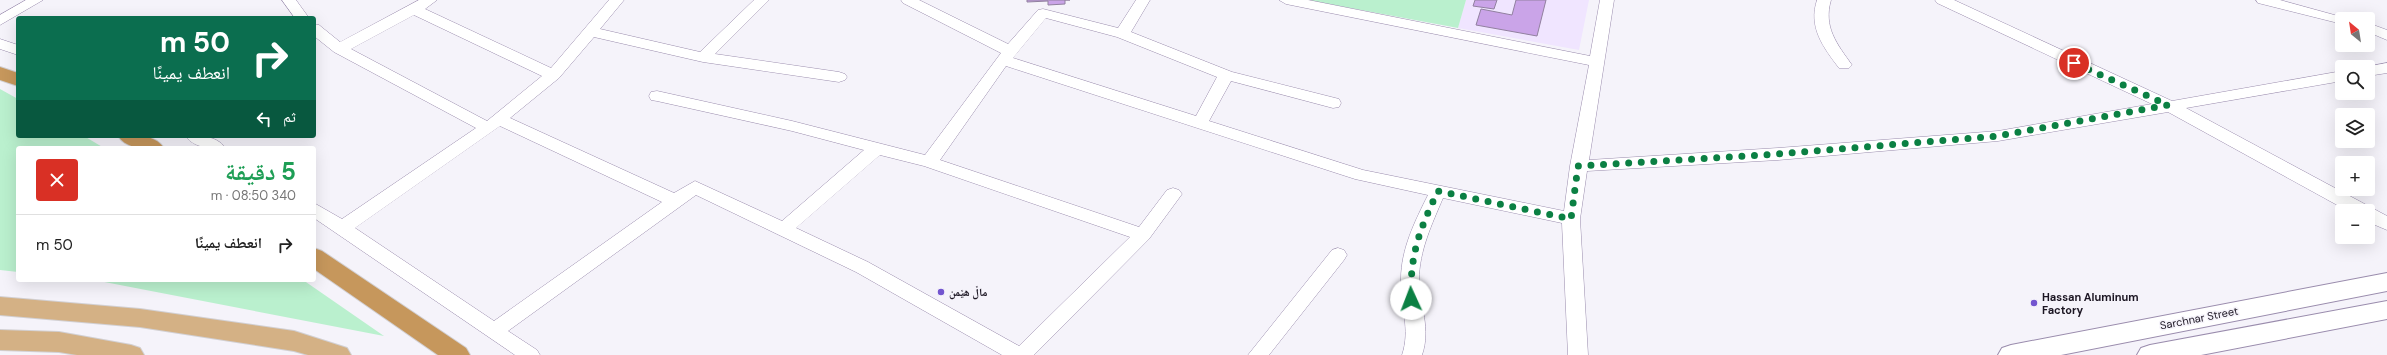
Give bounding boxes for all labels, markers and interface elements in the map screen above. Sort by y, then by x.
north arrow [2335,12,2375,52]
map controls [2335,12,2375,244]
text: 50 m [160,24,230,61]
icon: right [244,32,296,84]
pin [2057,46,2091,80]
icon: arrive [2063,52,2085,74]
button: search [2335,60,2375,100]
text: انعطف يمينًا [153,61,230,85]
text: ثم [283,107,296,127]
icon: left [253,108,275,130]
button: layers [2335,108,2375,148]
text: 5 دقيقة [225,156,296,187]
button: + [2335,156,2375,196]
button: close [36,159,78,201]
text: 340 m · 08:50 [211,187,296,204]
button: − [2335,204,2375,244]
text: انعطف يمينًا [195,233,262,253]
icon: right [274,234,296,256]
text: 50 m [36,235,73,255]
position arrow [1390,278,1432,320]
place label: ماڵ هێمن [949,285,987,300]
marker: ماڵ هێمن [936,287,946,297]
place label: Hassan Aluminum Factory [2042,290,2139,317]
marker: Hassan Aluminum Factory [2029,298,2039,308]
street label: Sarchnar Street [2159,304,2239,332]

